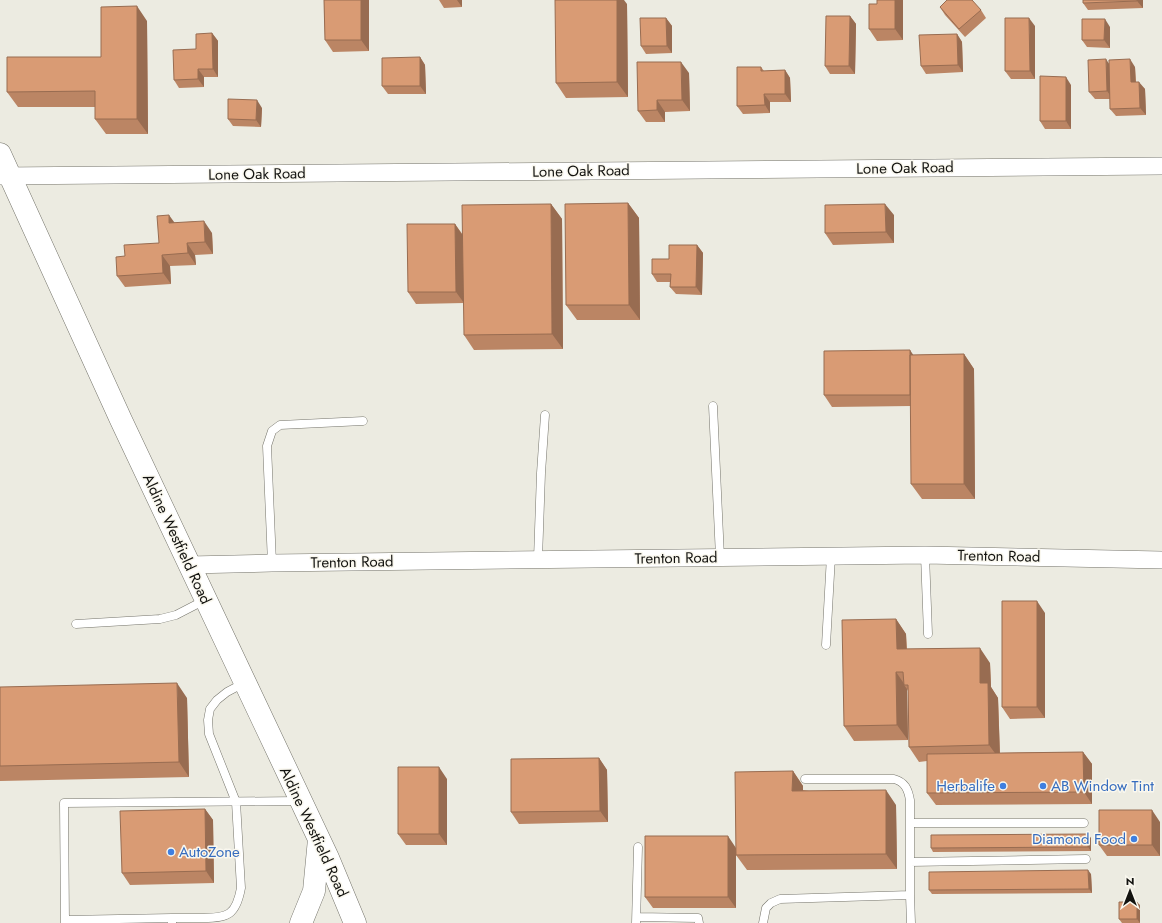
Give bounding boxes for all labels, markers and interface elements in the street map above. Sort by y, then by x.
street label: Lone Oak Road [856,156,954,180]
street label: Lone Oak Road [532,159,630,183]
street label: Lone Oak Road [208,162,306,186]
street label: Aldine Westfield Road [137,470,217,608]
street label: Trenton Road [957,544,1041,568]
street label: Trenton Road [634,546,718,570]
street label: Trenton Road [310,550,394,574]
street label: Aldine Westfield Road [274,763,354,901]
place label: Herbalife [936,775,995,797]
place label: AB Window Tint [1051,775,1154,797]
marker: Herbalife [998,781,1008,791]
marker: AB Window Tint [1038,781,1048,791]
place label: Diamond Food [1032,828,1126,850]
marker: Diamond Food [1129,834,1139,844]
place label: AutoZone [179,841,240,863]
marker: AutoZone [166,847,176,857]
north arrow [1110,871,1150,911]
text: N [1126,873,1134,889]

